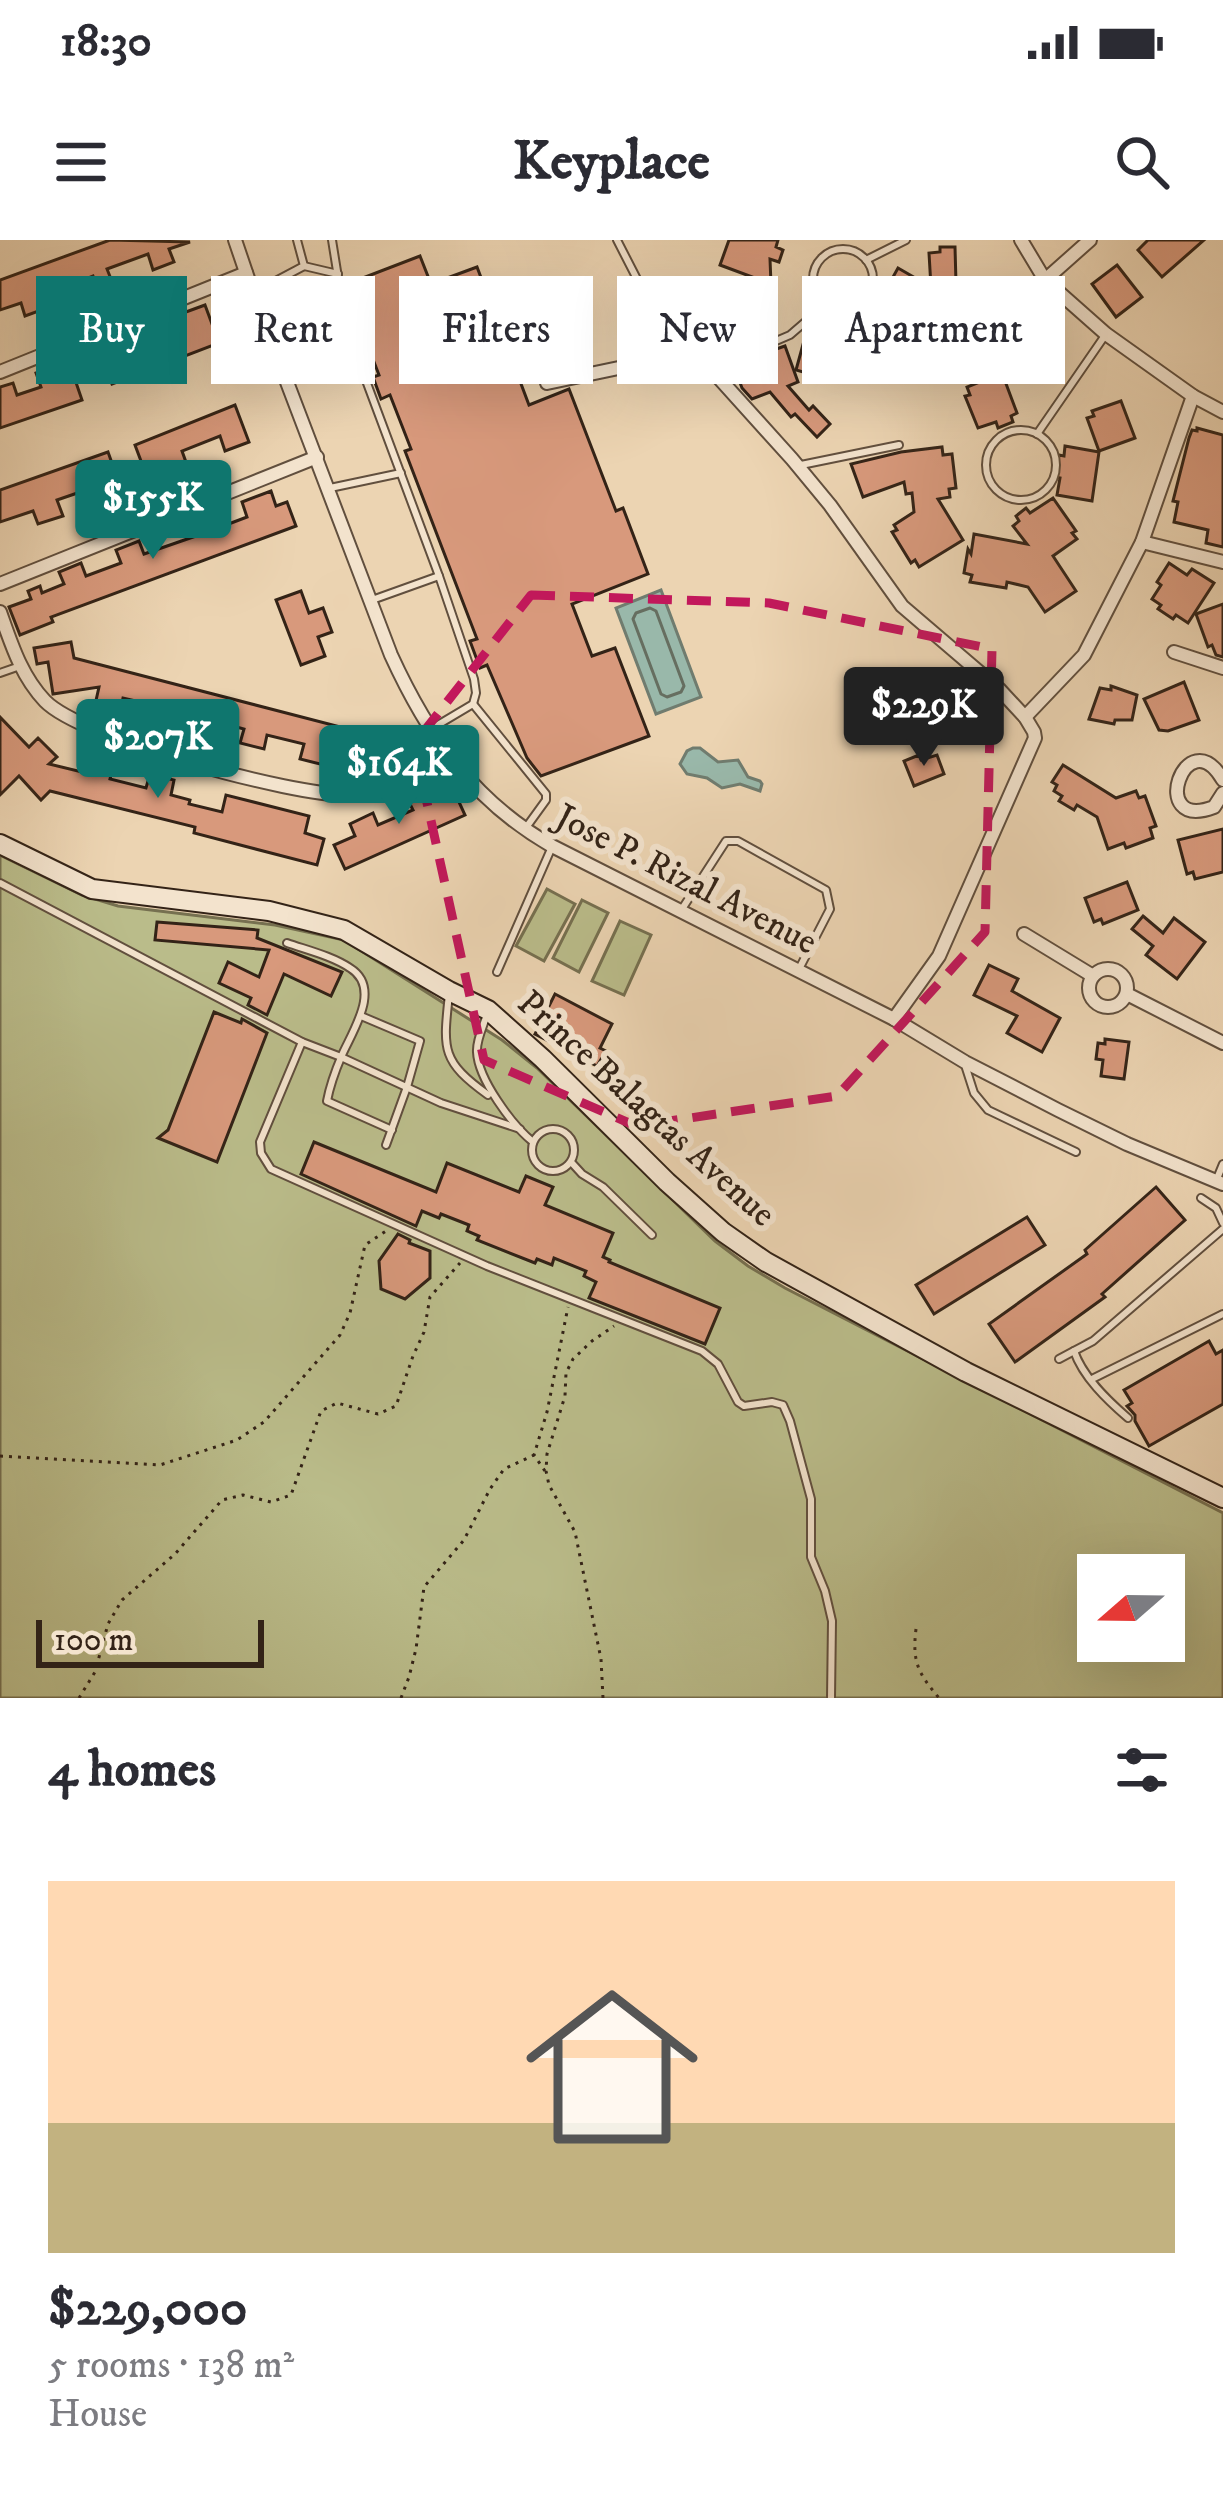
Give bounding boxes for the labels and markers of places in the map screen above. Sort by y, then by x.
pin: $155K [69,460,237,562]
pin: $229K [840,667,1008,769]
pin: $207K [74,699,242,801]
pin: $164K [315,725,483,827]

